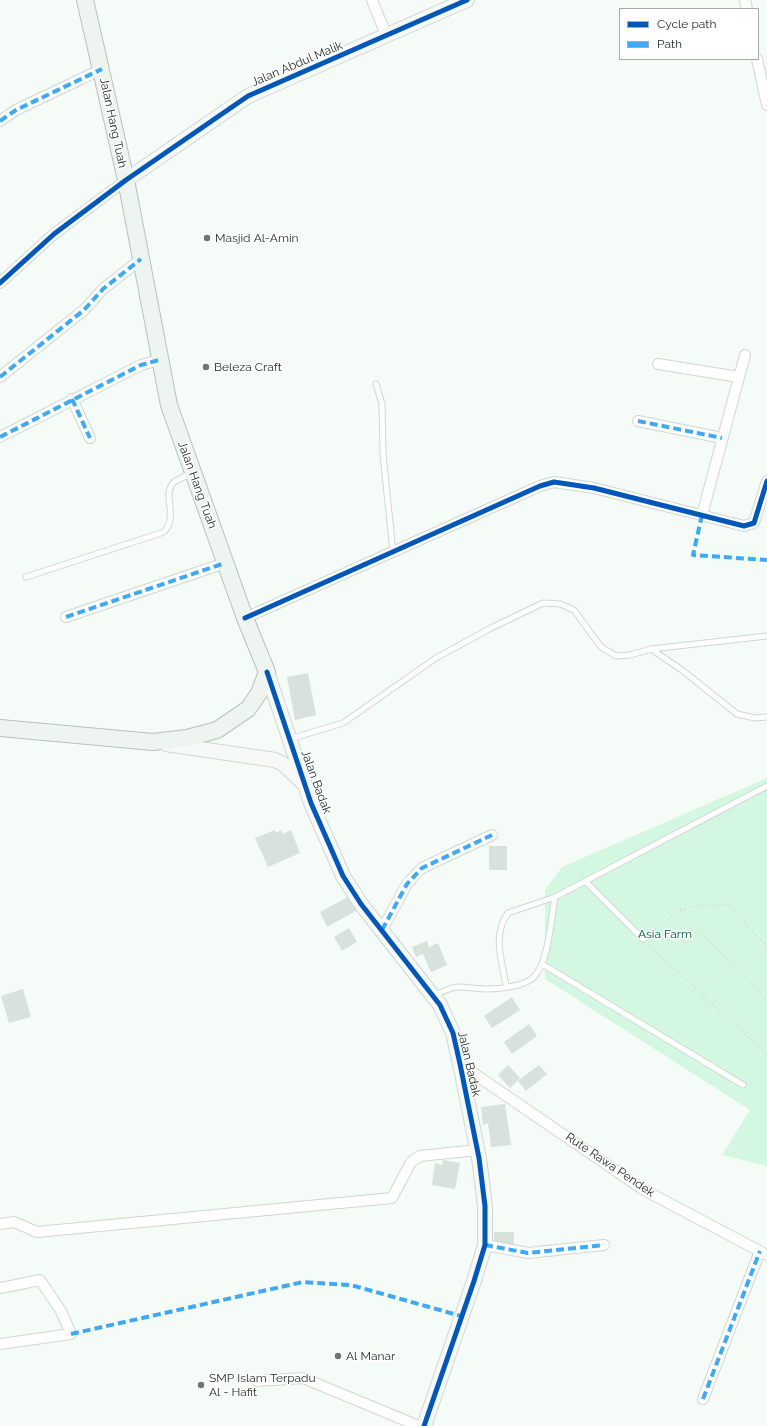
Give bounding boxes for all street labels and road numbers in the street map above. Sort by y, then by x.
street label: Jalan Abdul Malik [249,38,345,90]
street label: Jalan Hang Tuah [96,77,130,169]
street label: Jalan Hang Tuah [175,439,219,531]
street label: Jalan Badak [298,748,334,816]
street label: Jalan Badak [454,1030,484,1098]
street label: Rute Rawa Pendek [563,1130,657,1200]

